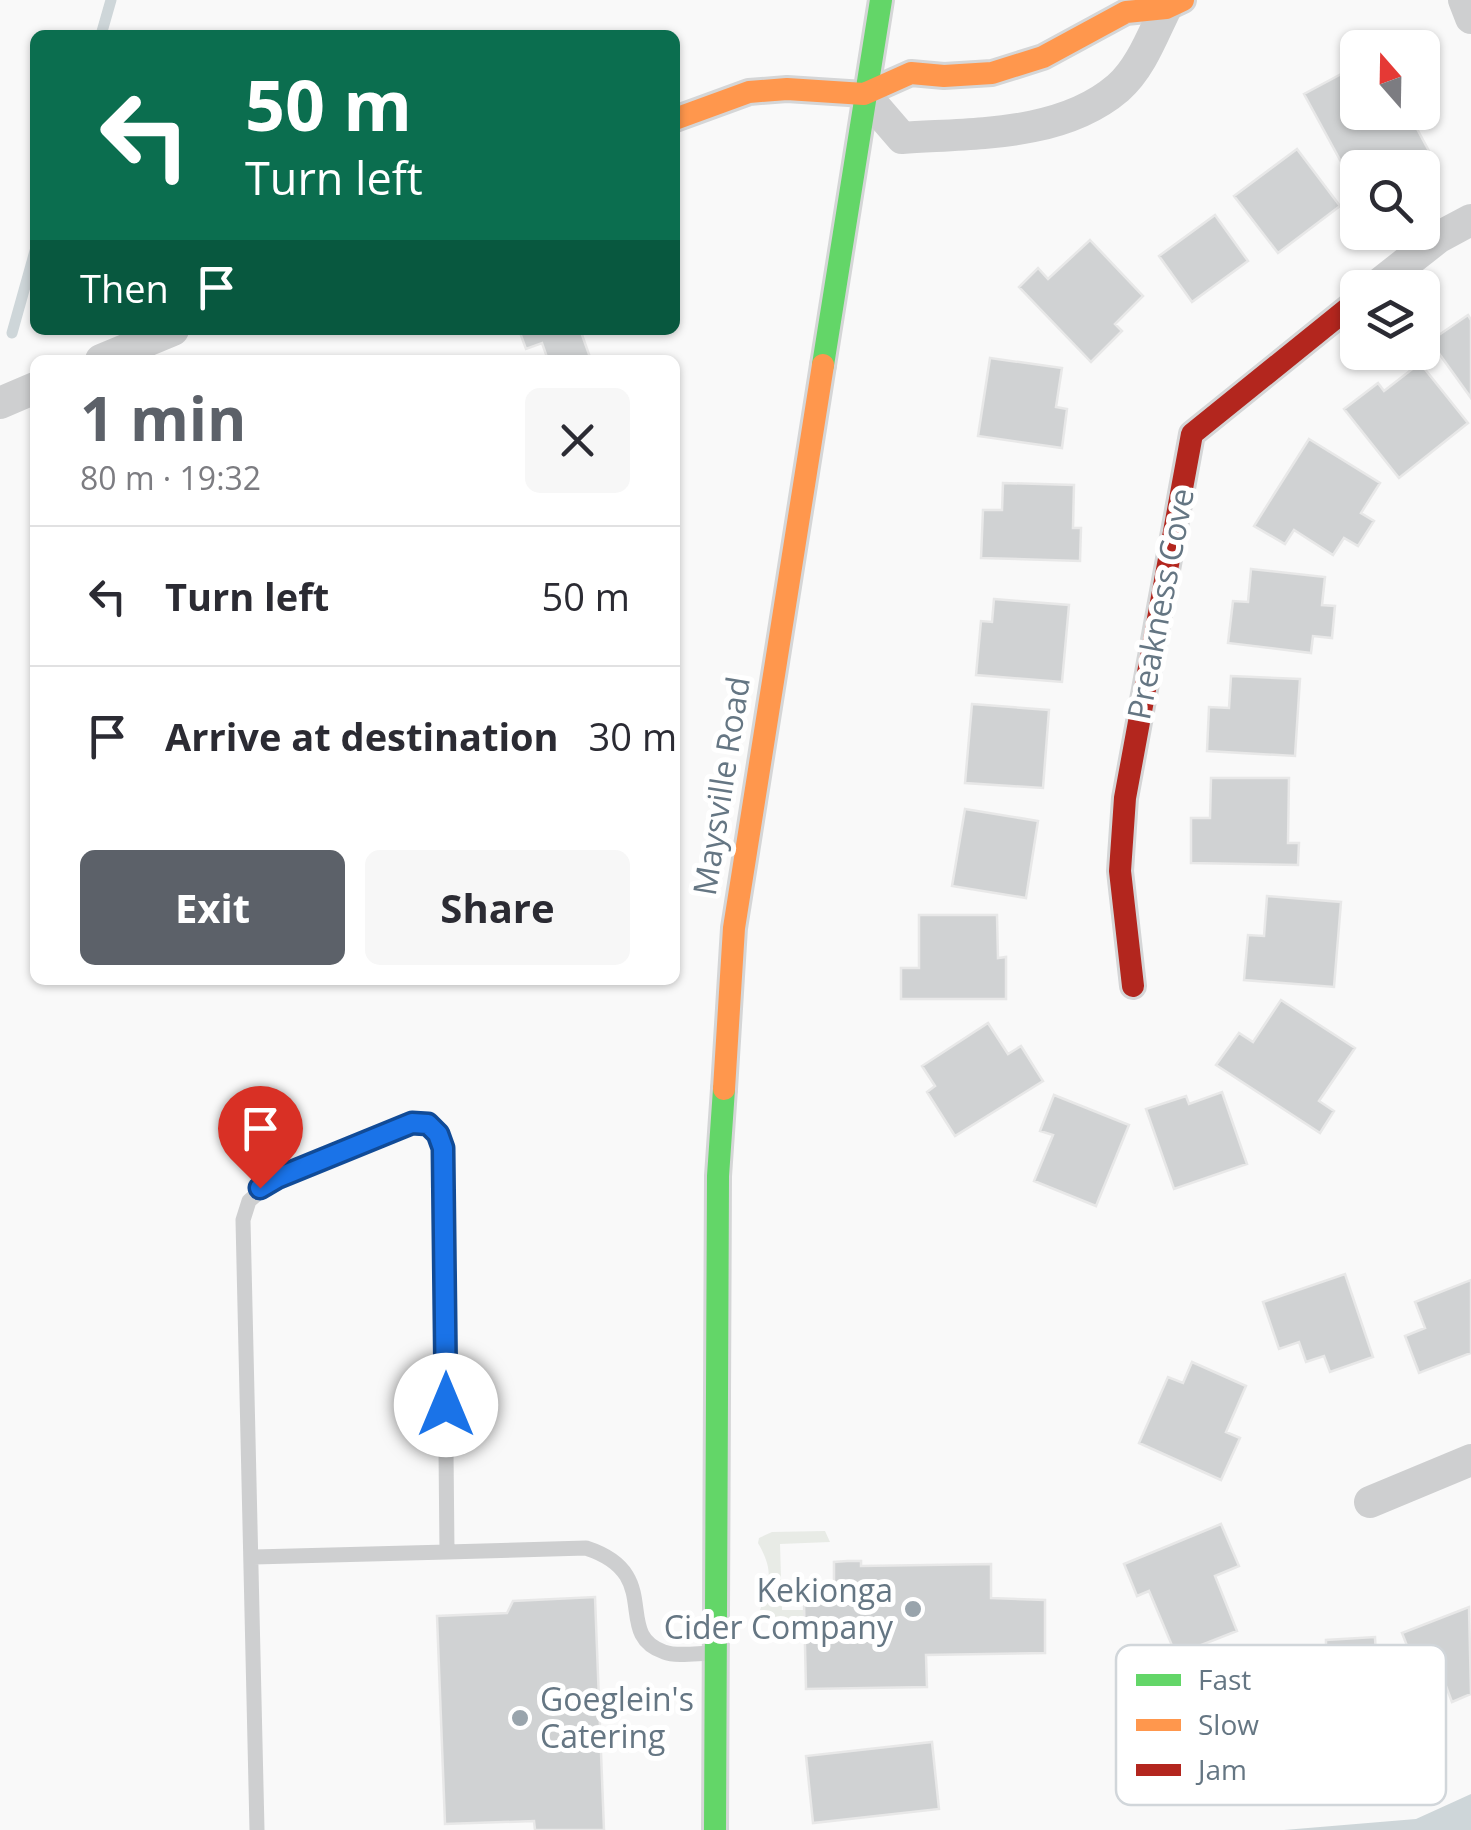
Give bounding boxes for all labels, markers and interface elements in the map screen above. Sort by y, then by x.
north arrow [1340,30,1440,130]
map controls [1340,30,1440,370]
text: 50 m [245,56,412,152]
icon: left [80,70,210,200]
text: Turn left [245,147,423,208]
button: search [1340,150,1440,250]
icon: arrive [189,260,244,315]
text: Then [80,262,169,314]
button: layers [1340,270,1440,370]
text: 1 min [80,377,247,459]
button: close [525,388,630,493]
text: 80 m · 19:32 [80,456,261,499]
street label: Preakness Cove [1116,484,1203,723]
icon: left [80,569,135,624]
text: Turn left [165,570,329,622]
text: 50 m [541,570,630,622]
street label: Maysville Road [682,673,759,898]
icon: arrive [80,709,135,764]
text: Arrive at destination [165,710,559,762]
text: 30 m [589,710,677,762]
button: Exit [80,850,345,965]
button: Share [365,850,630,965]
pin [218,1086,303,1189]
icon: arrive [233,1101,288,1156]
position arrow [394,1353,498,1457]
place label: Kekionga Cider Company [664,1568,894,1648]
marker: Kekionga Cider Company [902,1598,924,1620]
legend [1116,1645,1446,1805]
text: Fast [1198,1660,1251,1698]
place label: Goeglein's Catering [540,1677,694,1757]
text: Slow [1198,1705,1259,1743]
marker: Goeglein's Catering [509,1707,531,1729]
text: Jam [1195,1750,1247,1788]

